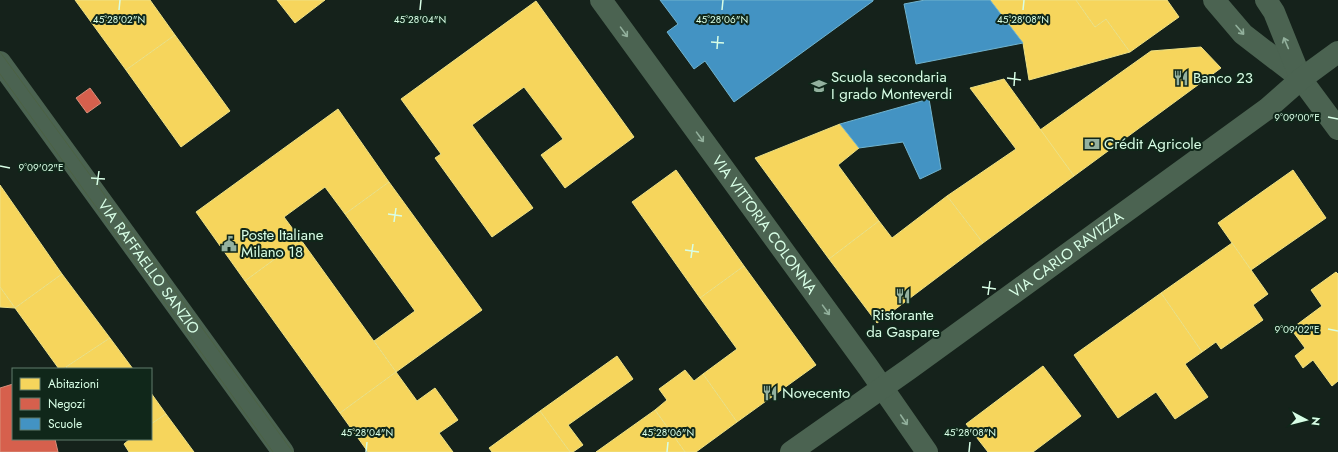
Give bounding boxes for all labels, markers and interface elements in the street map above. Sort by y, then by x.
text: 45°28'02"N [93,12,145,27]
text: 45°28'04"N [394,12,446,27]
text: 45°28'06"N [696,12,748,27]
text: 45°28'08"N [997,12,1049,27]
one-way arrow [1235,24,1244,35]
one-way arrow [619,26,628,37]
one-way arrow [1282,37,1289,49]
place label: Scuola secondaria I grado Monteverdi [831,66,952,105]
place label: Banco 23 [1193,67,1253,89]
restaurant icon: Banco 23 [1172,69,1190,87]
school or university icon: Scuola secondaria I grado Monteverdi [810,77,828,95]
text: 9°09'00"E [1274,110,1320,125]
one-way arrow [696,131,704,142]
place label: Crédit Agricole [1104,133,1202,155]
bank icon: Crédit Agricole [1083,135,1101,153]
street label: VIA VITTORIA COLONNA [706,151,823,299]
text: 9°09'02"E [19,160,64,175]
street label: VIA RAFFAELLO SANZIO [92,195,205,339]
street label: VIA CARLO RAVIZZA [1005,206,1128,303]
place label: Poste Italiane Milano 18 [241,224,324,263]
public building icon: Poste Italiane Milano 18 [220,235,238,253]
restaurant icon: Ristorante da Gaspare [894,287,912,305]
one-way arrow [822,304,830,315]
place label: Ristorante da Gaspare [866,304,940,343]
text: 9°09'02"E [1275,322,1320,337]
legend [12,368,152,440]
text: Abitazioni [48,375,99,393]
place label: Novecento [782,382,850,404]
restaurant icon: Novecento [761,384,779,402]
text: Negozi [48,395,85,413]
north arrow [1286,400,1326,440]
one-way arrow [900,414,908,425]
text: Scuole [48,415,82,433]
text: N [1307,416,1324,427]
text: 45°28'04"N [341,425,393,440]
text: 45°28'06"N [642,425,694,440]
text: 45°28'08"N [944,425,996,440]

